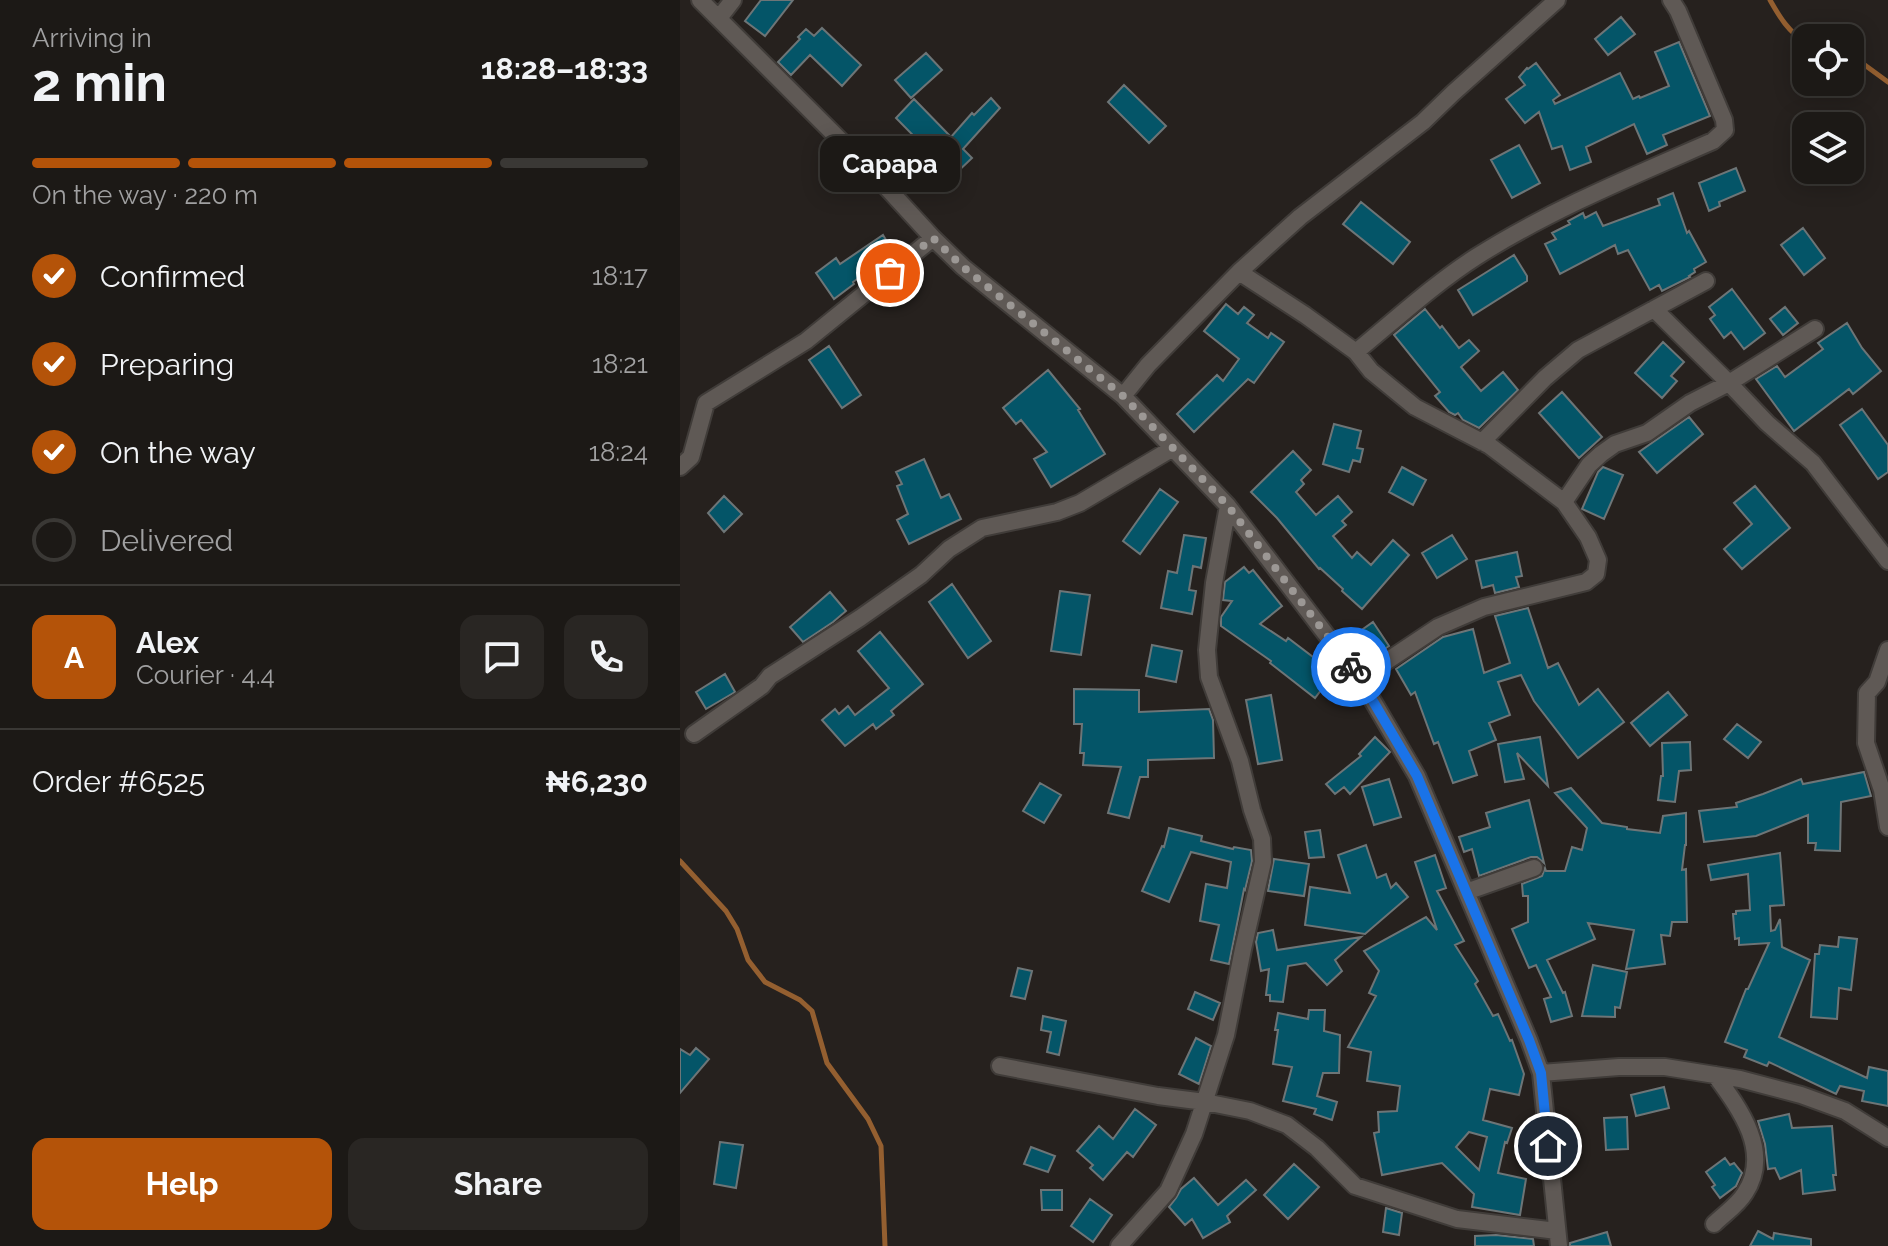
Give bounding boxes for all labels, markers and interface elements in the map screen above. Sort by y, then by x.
text: Arriving in [32,23,152,53]
map controls [1792,24,1864,184]
button: locate [1792,24,1864,96]
text: 18:28–18:33 [481,51,648,86]
text: 2 min [32,52,167,113]
button: layers [1792,112,1864,184]
callout: Capapa [820,137,960,193]
text: Capapa [842,149,938,179]
text: On the way · 220 m [32,180,258,210]
pin [856,239,924,307]
icon: bag [868,251,912,295]
icon: check [32,254,76,298]
text: Confirmed [100,259,245,294]
text: 18:17 [592,261,648,291]
icon: check [32,342,76,386]
text: Preparing [100,347,234,382]
text: 18:21 [592,349,648,379]
icon: check [32,430,76,474]
text: On the way [100,435,256,470]
text: 18:24 [589,437,648,467]
text: Delivered [100,523,233,558]
button: chat [460,615,544,699]
button: phone [564,615,648,699]
text: Alex [136,625,199,660]
courier [1311,627,1391,707]
text: A [64,640,84,675]
icon: bike [1329,645,1373,689]
text: Courier · 4.4 [136,660,275,690]
text: Order #6525 [32,764,205,799]
text: ₦6,230 [545,764,648,799]
pin [1514,1112,1582,1180]
icon: home [1526,1124,1570,1168]
button: Help [32,1138,332,1230]
button: Share [348,1138,648,1230]

